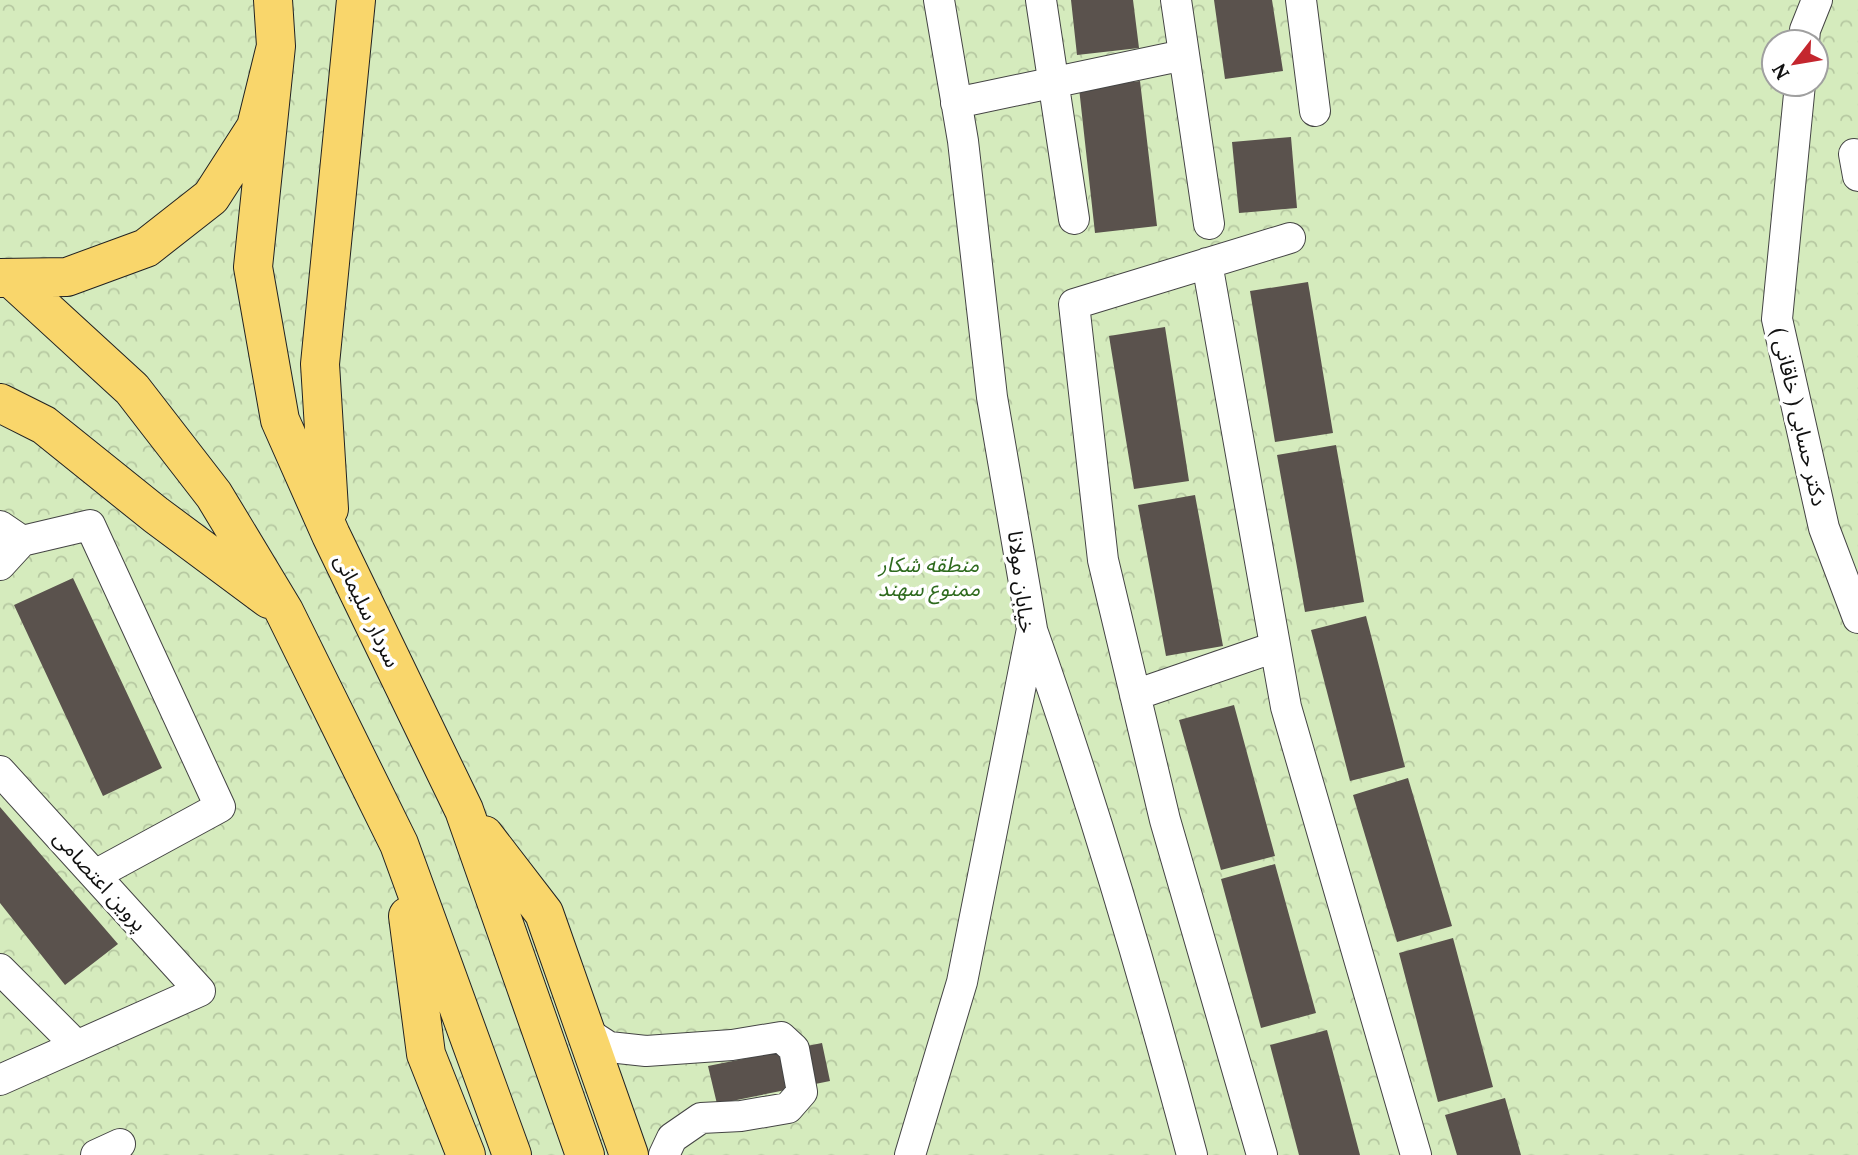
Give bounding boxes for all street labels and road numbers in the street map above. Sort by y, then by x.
street label: دکتر حسابی ( خاقانی ) [1766,325,1833,509]
street label: خیابان مولانا [1002,529,1041,635]
street label: سردار سلیمانی [328,550,406,672]
street label: پروین اعتصامی [48,824,153,937]

